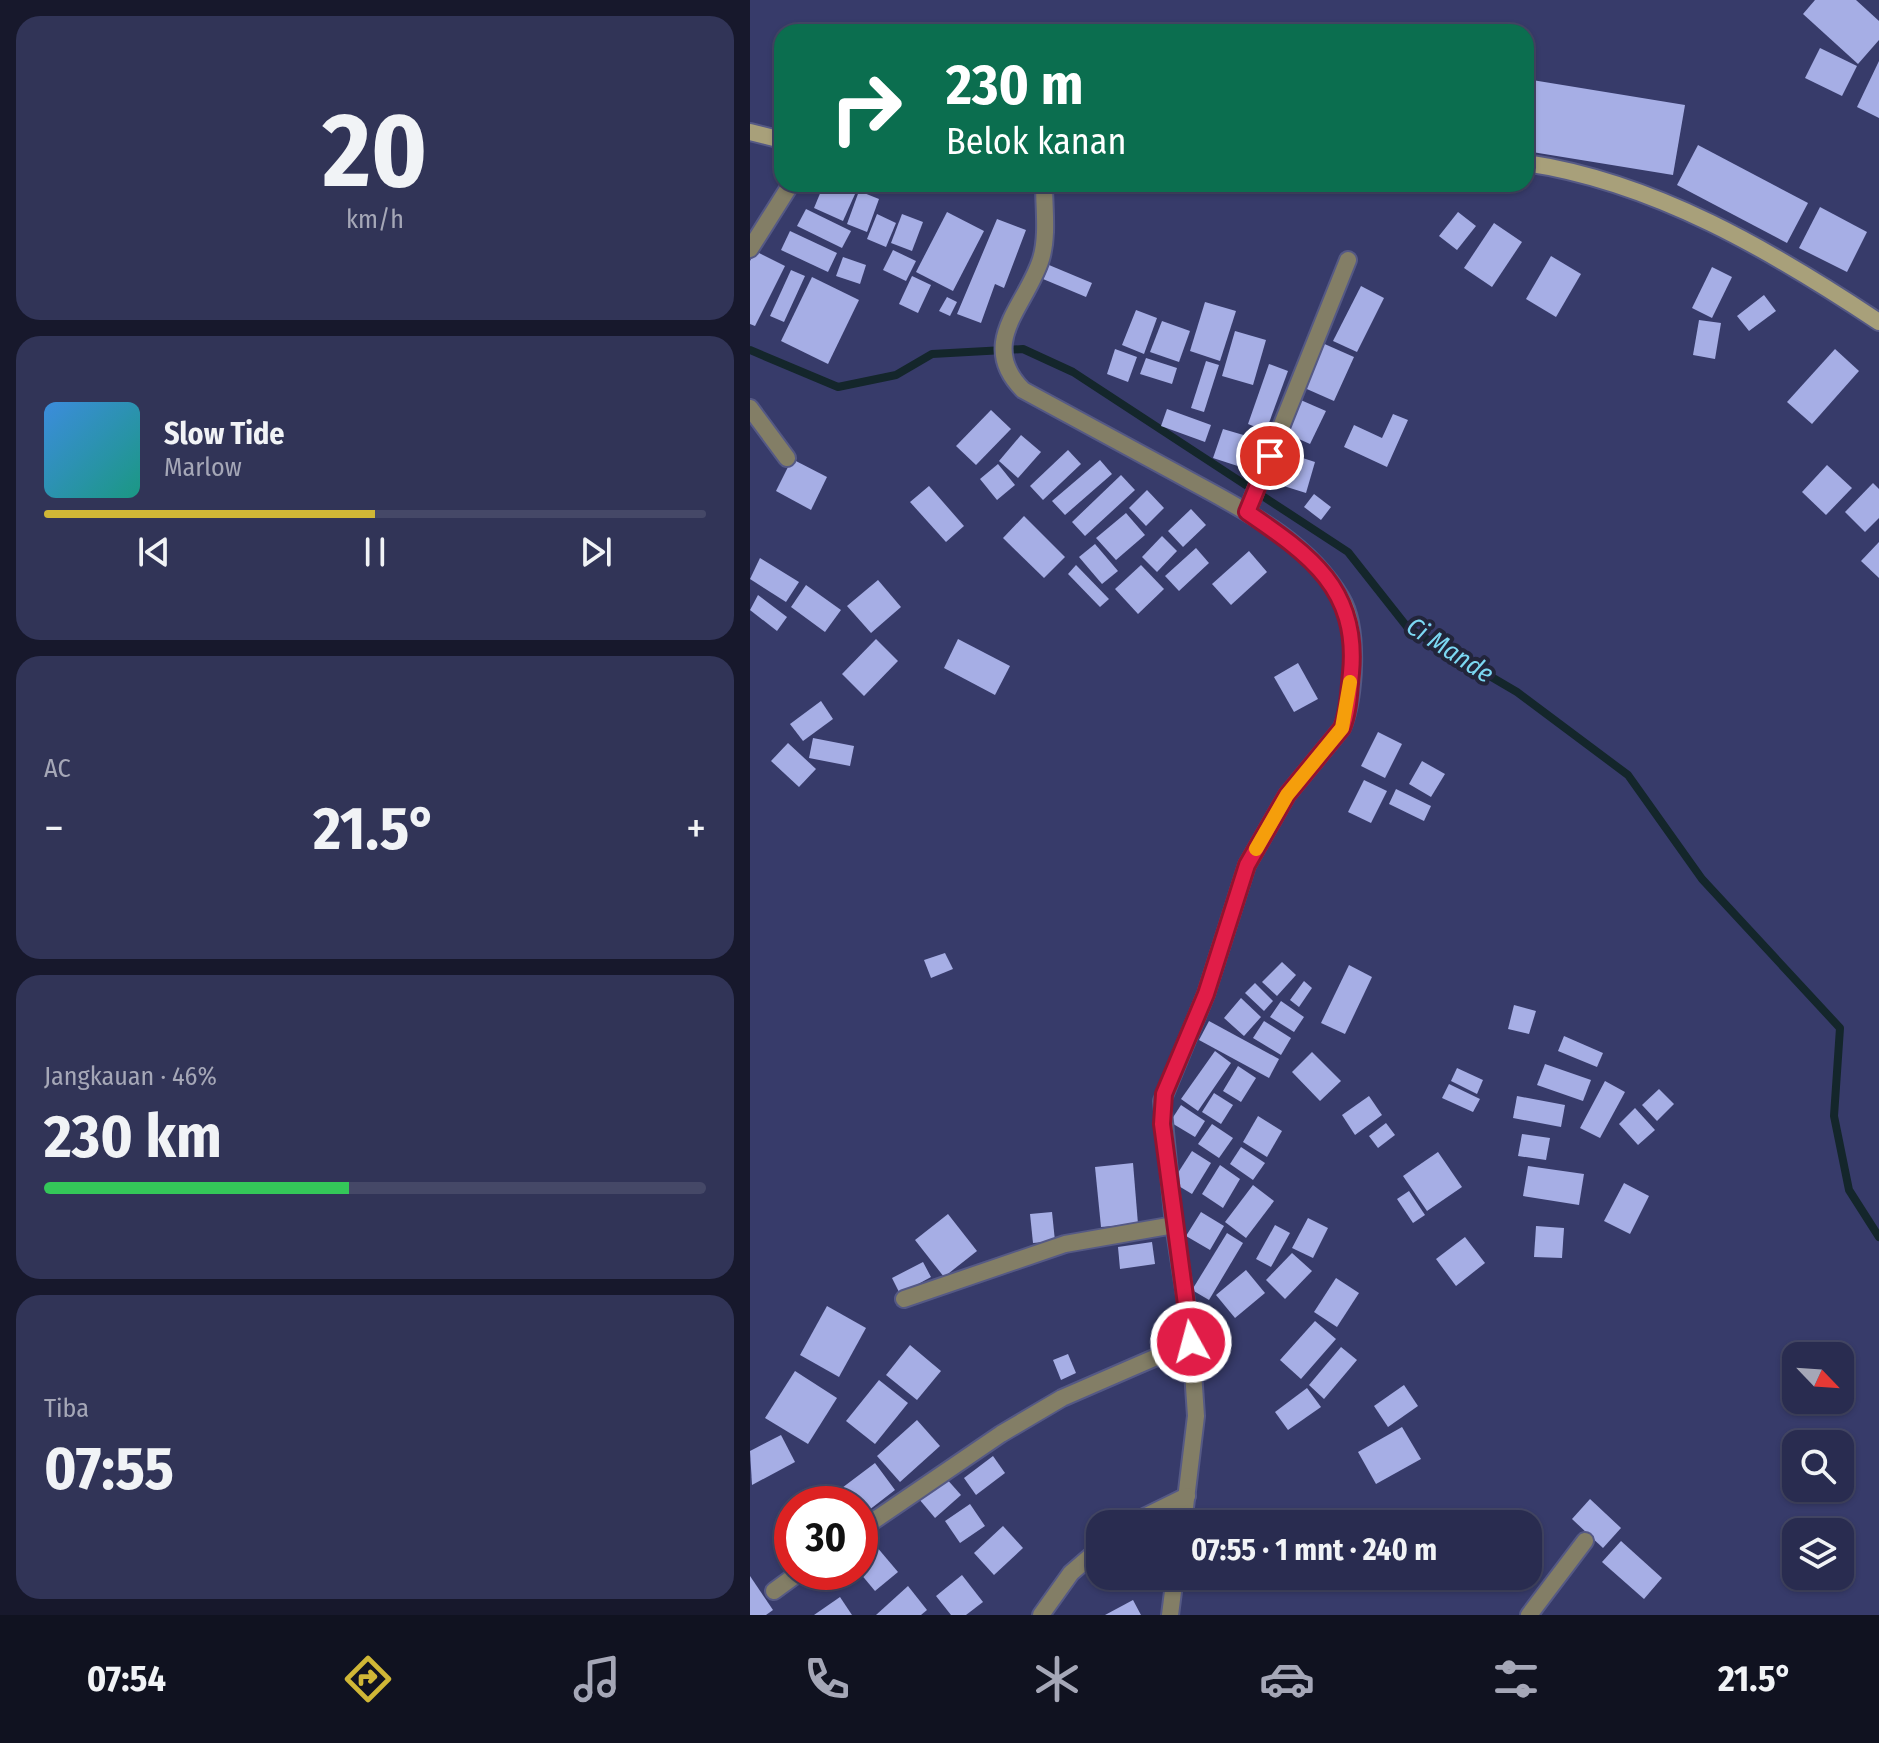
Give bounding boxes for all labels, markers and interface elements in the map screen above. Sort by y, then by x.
text: 230 m [946,52,1083,119]
icon: right [814,56,918,160]
text: 20 [323,89,427,214]
text: Belok kanan [946,120,1126,164]
text: km/h [346,204,404,235]
text: Slow Tide [164,416,285,452]
pin [1236,422,1304,490]
icon: arrive [1248,434,1292,478]
text: Marlow [164,452,242,483]
icon: previous [132,530,176,574]
icon: pause [353,530,397,574]
icon: next [574,530,618,574]
water label: Ci Mande [1401,611,1499,689]
text: AC [44,753,71,784]
text: 21.5° [313,793,437,865]
text: − [44,802,64,855]
text: + [686,802,706,855]
text: Jangkauan · 46% [44,1061,217,1092]
text: 230 km [44,1101,222,1173]
position arrow [1149,1300,1233,1384]
north arrow [1782,1342,1854,1414]
map controls [1782,1342,1854,1590]
text: Tiba [44,1393,89,1424]
button: search [1782,1430,1854,1502]
text: 07:55 [44,1433,174,1505]
speed limit sign: 30 [774,1486,878,1590]
button: layers [1782,1518,1854,1590]
text: 07:55 · 1 mnt · 240 m [1191,1532,1437,1568]
icon: directions [340,1651,396,1707]
icon: music [569,1651,625,1707]
icon: phone [799,1651,855,1707]
icon: climate [1029,1651,1085,1707]
icon: car [1259,1651,1315,1707]
icon: filters [1488,1651,1544,1707]
text: 07:54 [87,1657,166,1701]
text: 21.5° [1718,1657,1792,1701]

